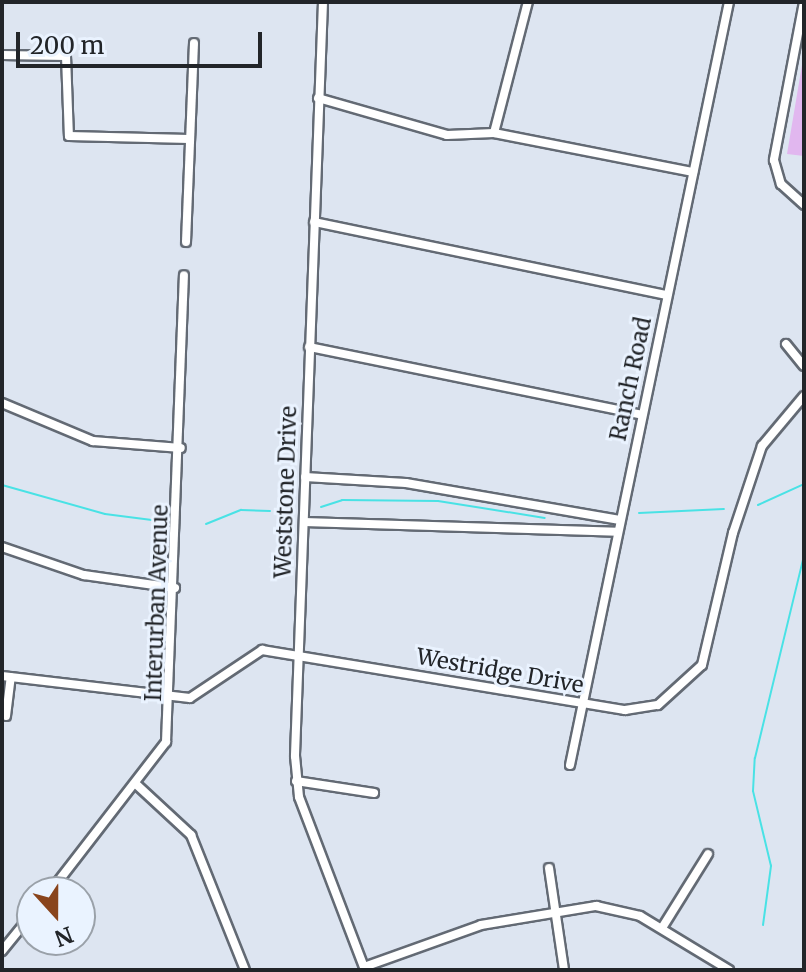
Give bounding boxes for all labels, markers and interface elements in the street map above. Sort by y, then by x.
scale bar [20,16,266,66]
text: 200 m [30,30,104,61]
street label: Ranch Road [605,315,657,443]
street label: Weststone Drive [270,405,302,579]
street label: Interurban Avenue [140,504,174,702]
street label: Westridge Drive [414,643,586,699]
north arrow [16,876,96,956]
text: N [51,920,77,953]

